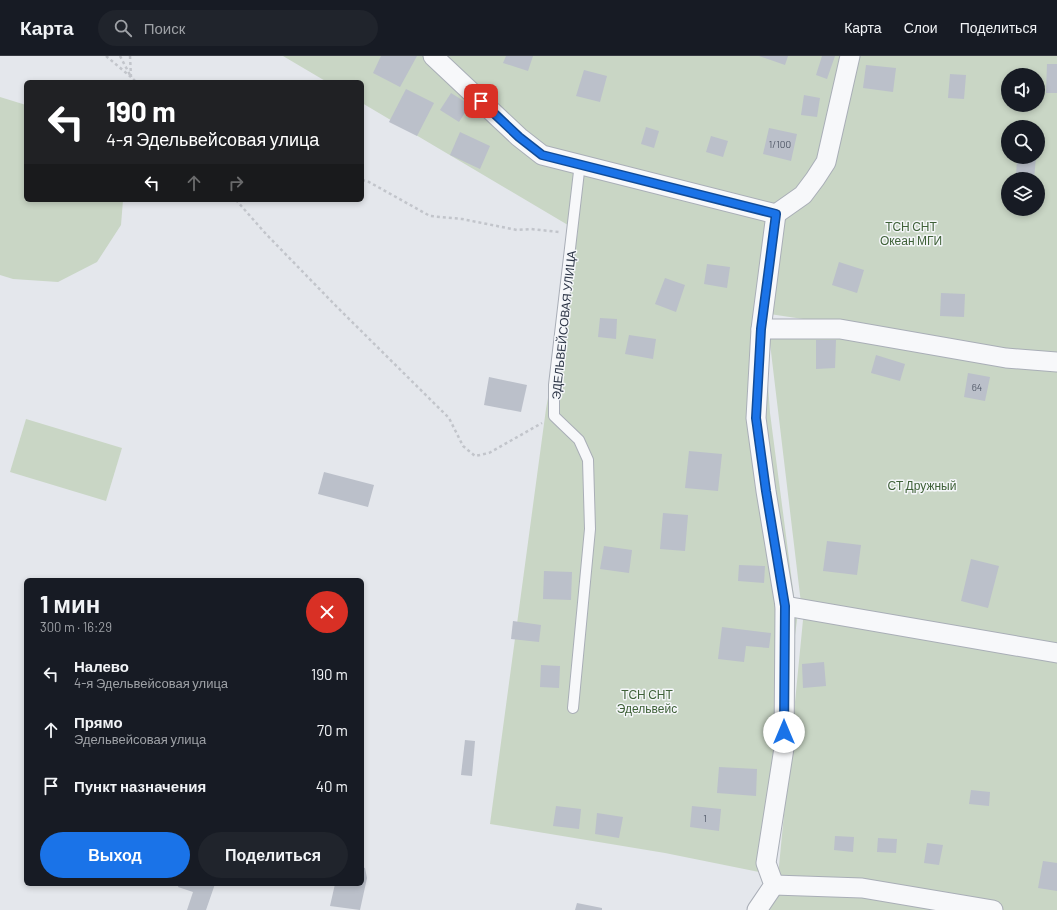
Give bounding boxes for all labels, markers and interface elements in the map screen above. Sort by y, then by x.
search box [98,10,378,46]
text: Карта [20,16,74,39]
icon: search [112,17,134,39]
text: Поиск [144,19,185,37]
text: Карта [844,19,882,36]
text: Слои [904,19,938,36]
text: Поделиться [960,19,1037,36]
map controls [1001,68,1045,216]
button: sound [1001,68,1045,112]
pin [464,84,498,118]
icon: arrive [470,90,492,112]
text: 190 m [106,94,176,128]
icon: left [40,96,92,148]
button: search [1001,120,1045,164]
text: 4-я Эдельвейсовая улица [106,128,319,150]
house number: 1/100 [769,138,791,150]
icon: left [141,172,163,194]
icon: ahead [183,172,205,194]
icon: right [225,172,247,194]
button: layers [1001,172,1045,216]
park label: ТСН СНТ Океан МГИ [880,219,942,247]
street label: ЭДЕЛЬВЕЙСОВАЯ УЛИЦА [548,250,579,400]
house number: 64 [972,381,982,393]
park label: СТ Дружный [888,478,956,493]
text: 1 мин [40,589,100,618]
button: close [306,591,348,633]
text: 300 m · 16:29 [40,619,112,635]
text: Налево [74,657,129,675]
icon: left [40,663,62,685]
text: 190 m [311,665,348,683]
text: 4-я Эдельвейсовая улица [74,675,228,691]
park label: ТСН СНТ Эдельвейс [617,687,677,716]
position arrow [763,711,805,753]
text: Прямо [74,713,123,731]
icon: ahead [40,719,62,741]
text: 70 m [317,721,348,739]
text: Эдельвейсовая улица [74,731,206,747]
icon: arrive [40,775,62,797]
text: Пункт назначения [74,777,206,795]
text: 40 m [316,777,348,795]
house number: 1 [703,812,707,824]
button: Выход [40,832,190,878]
button: Поделиться [198,832,348,878]

